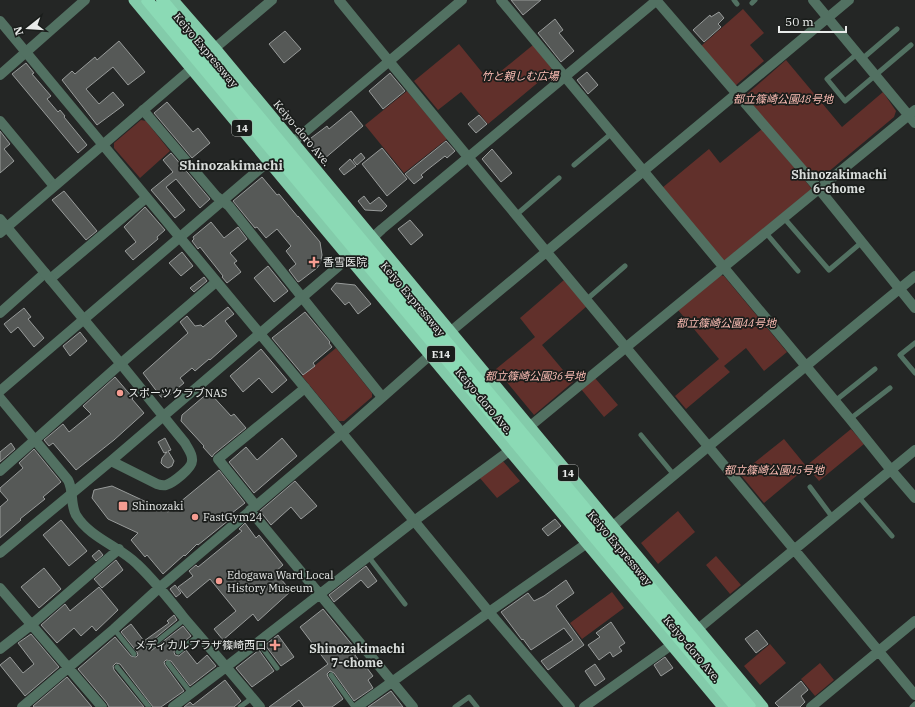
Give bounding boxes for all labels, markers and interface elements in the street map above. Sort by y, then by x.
north arrow [8,8,48,48]
scale bar [779,8,846,34]
street label: Keiyo Expressway [171,10,241,90]
text: 50 m [785,14,814,29]
text: N [10,24,26,37]
park label: 竹と親しむ広場 [482,69,560,83]
park label: 都立篠崎公園48号地 [733,92,834,106]
street label: Keiyo-doro Ave. [270,97,334,169]
road number: 14 [232,120,252,136]
district label: Shinozakimachi [179,157,283,174]
district label: Shinozakimachi 6-chome [791,167,887,196]
place label: 香雪医院 [323,255,367,269]
marker: 香雪医院 [308,256,320,268]
street label: Keiyo Expressway [378,259,448,339]
park label: 都立篠崎公園44号地 [676,316,777,330]
road number: E14 [427,346,455,362]
street label: Keiyo-doro Ave. [452,365,516,437]
park label: 都立篠崎公園36号地 [485,369,586,383]
place label: スポーツクラブNAS [128,386,227,400]
marker: スポーツクラブNAS [115,388,125,398]
park label: 都立篠崎公園45号地 [724,463,825,477]
road number: 14 [558,465,578,481]
place label: Shinozaki [132,499,184,513]
marker: Shinozaki [117,500,129,512]
street label: Keiyo Expressway [585,508,655,588]
place label: FastGym24 [203,510,263,524]
marker: FastGym24 [190,512,200,522]
place label: Edogawa Ward Local History Museum [227,568,334,595]
marker: Edogawa Ward Local History Museum [214,576,224,586]
street label: Keiyo-doro Ave. [660,613,724,685]
place label: メディカルプラザ篠崎西口 [135,638,266,652]
marker: メディカルプラザ篠崎西口 [269,639,281,651]
district label: Shinozakimachi 7-chome [309,641,405,670]

